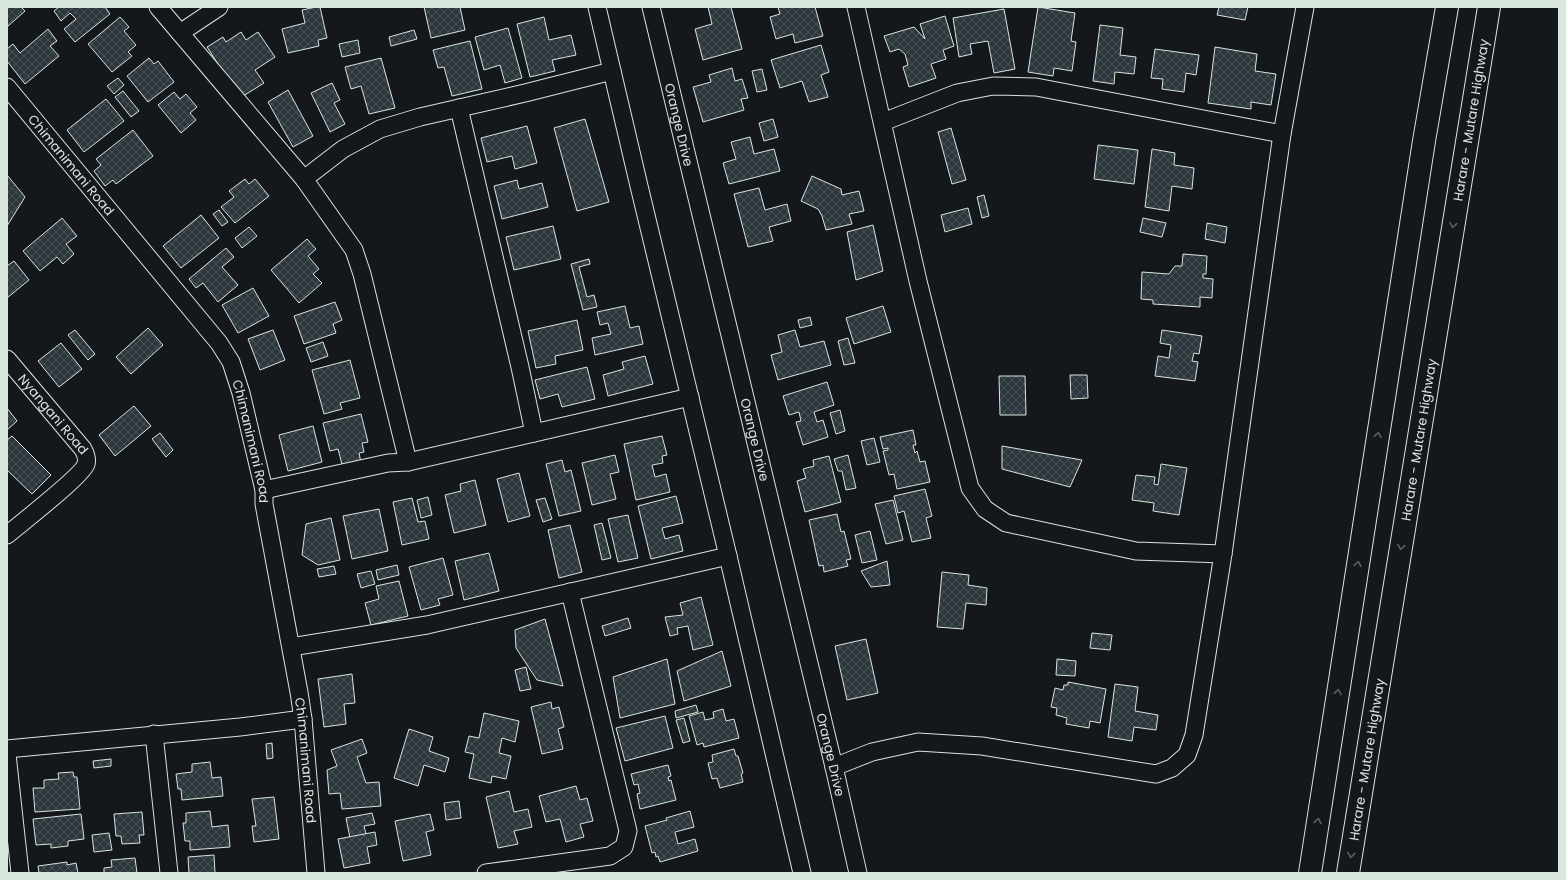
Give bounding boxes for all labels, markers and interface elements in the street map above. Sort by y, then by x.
street label: Harare - Mutare Highway [1448,37,1493,202]
street label: Orange Drive [660,81,699,168]
street label: Chimanimani Road [24,110,119,219]
one-way arrow [1449,222,1458,228]
street label: Harare - Mutare Highway [1396,357,1441,522]
street label: Nyangani Road [14,370,93,458]
street label: Chimanimani Road [228,377,274,503]
street label: Orange Drive [736,396,774,483]
one-way arrow [1373,432,1382,438]
one-way arrow [1397,544,1406,550]
one-way arrow [1353,561,1362,567]
street label: Harare - Mutare Highway [1344,676,1389,842]
one-way arrow [1333,689,1342,695]
street label: Chimanimani Road [290,696,321,824]
street label: Orange Drive [812,711,850,798]
one-way arrow [1313,818,1322,824]
one-way arrow [1347,852,1356,858]

